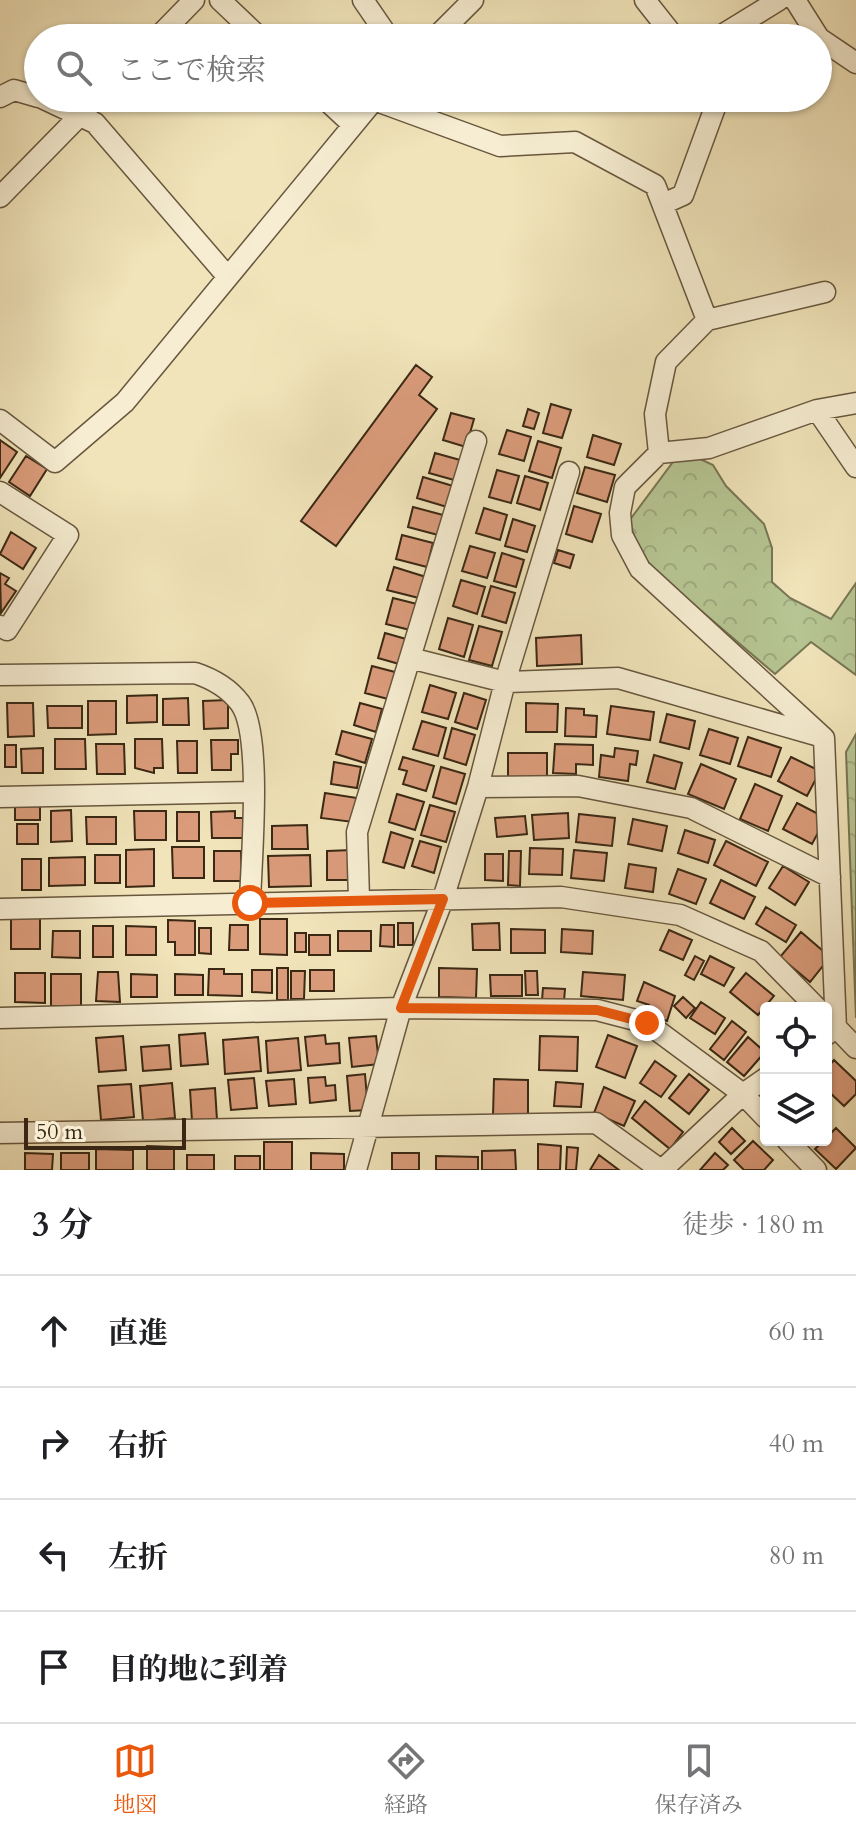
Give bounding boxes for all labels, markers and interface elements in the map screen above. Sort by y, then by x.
search box [24,24,832,112]
icon: search [52,46,96,90]
text: ここで検索 [116,50,266,91]
route start [232,885,268,921]
map controls [760,1002,832,1146]
button: locate [760,1002,832,1074]
route end [629,1005,665,1041]
button: layers [760,1074,832,1146]
scale bar [24,1114,186,1150]
text: 50 m [36,1117,83,1147]
text: 3 分 [32,1202,93,1248]
text: 徒歩 · 180 m [683,1207,824,1242]
icon: ahead [32,1309,76,1353]
text: 直進 [108,1313,168,1354]
text: 60 m [768,1314,824,1349]
icon: right [32,1421,76,1465]
text: 右折 [108,1425,168,1466]
text: 40 m [768,1426,824,1461]
icon: left [32,1533,76,1577]
text: 左折 [108,1537,168,1578]
text: 80 m [768,1538,824,1573]
icon: arrive [32,1645,76,1689]
text: 目的地に到着 [108,1649,288,1690]
tab: 地図 [113,1739,157,1820]
tab: 経路 [384,1739,428,1820]
tab: 保存済み [655,1739,743,1820]

